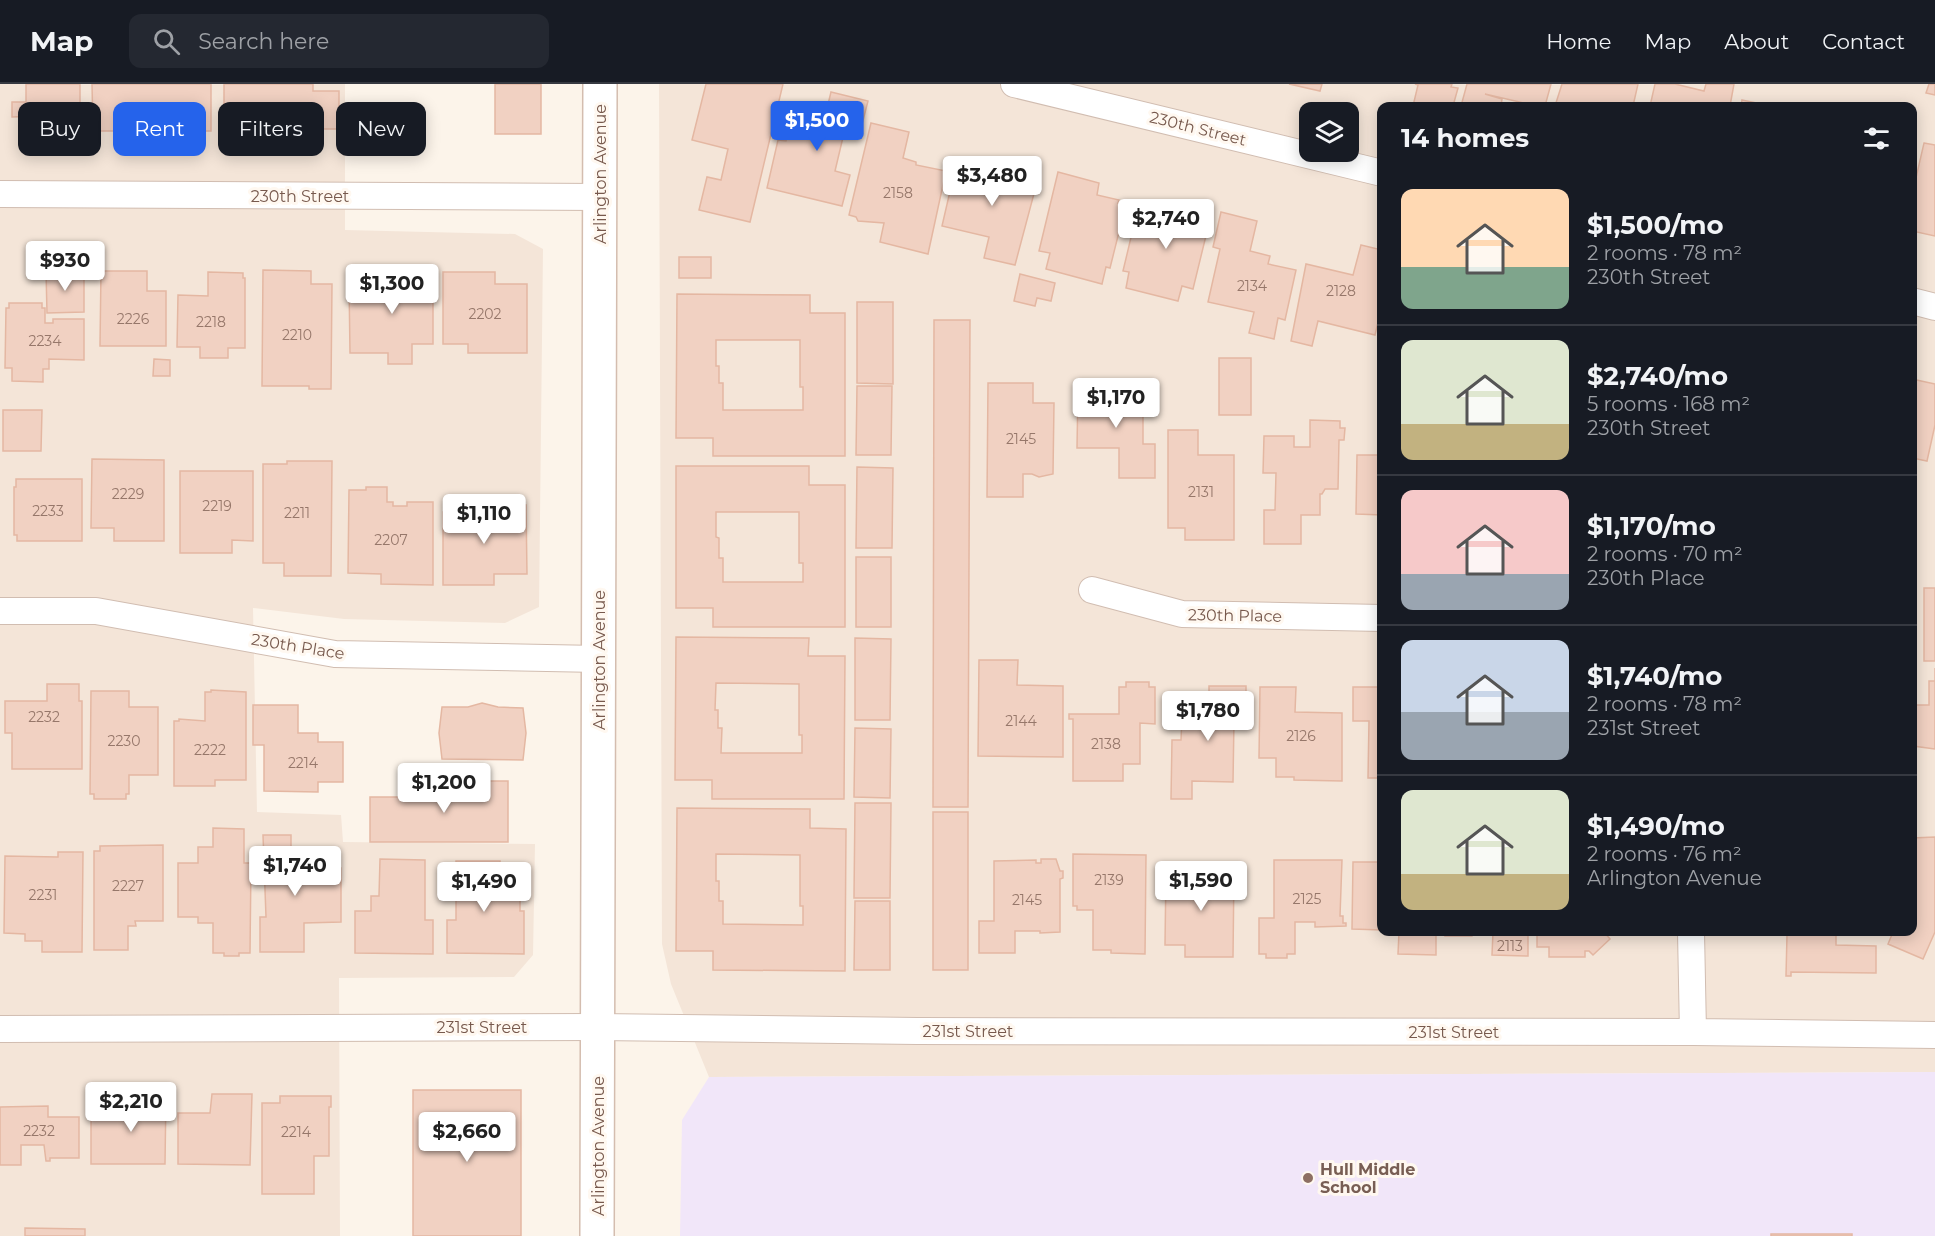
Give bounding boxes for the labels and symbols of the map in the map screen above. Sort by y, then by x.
pin: $1,500 [768,101,866,152]
street label: Arlington Avenue [591,104,610,244]
street label: 230th Street [1148,107,1249,150]
pin: $3,480 [943,156,1041,207]
house number: 2158 [883,184,913,202]
street label: 230th Street [251,187,350,206]
pin: $2,740 [1117,199,1215,250]
pin: $930 [29,241,101,292]
pin: $1,300 [343,264,441,315]
house number: 2134 [1237,277,1268,295]
house number: 2128 [1326,282,1356,300]
house number: 2202 [468,305,502,323]
house number: 2226 [117,310,150,328]
house number: 2218 [196,313,226,331]
house number: 2210 [282,326,312,344]
house number: 2234 [28,332,62,350]
pin: $1,170 [1067,378,1165,429]
house number: 2145 [1006,430,1036,448]
house number: 2131 [1188,483,1214,501]
house number: 2229 [112,485,144,503]
pin: $1,110 [435,494,533,545]
house number: 2219 [202,497,232,515]
house number: 2233 [32,502,64,520]
house number: 2211 [284,504,310,522]
house number: 2207 [374,531,408,549]
street label: Arlington Avenue [590,590,609,730]
street label: 230th Place [1188,605,1282,626]
street label: 230th Place [250,630,346,663]
pin: $1,780 [1159,691,1257,742]
house number: 2232 [28,708,60,726]
house number: 2144 [1005,712,1038,730]
house number: 2126 [1286,727,1316,745]
house number: 2230 [107,732,141,750]
house number: 2138 [1091,735,1121,753]
house number: 2222 [194,741,226,759]
house number: 2214 [288,754,319,772]
pin: $1,200 [395,763,493,814]
pin: $1,740 [246,846,344,897]
pin: $1,590 [1152,861,1250,912]
pin: $1,490 [435,862,533,913]
house number: 2139 [1094,871,1124,889]
house number: 2227 [112,877,144,895]
house number: 2231 [29,886,57,904]
house number: 2125 [1293,890,1322,908]
house number: 2145 [1012,891,1042,909]
house number: 2113 [1497,937,1523,955]
street label: 231st Street [437,1018,528,1037]
street label: 231st Street [923,1022,1014,1041]
street label: 231st Street [1409,1023,1500,1042]
street label: Arlington Avenue [589,1076,608,1216]
pin: $2,210 [82,1082,180,1133]
pin: $2,660 [418,1112,516,1163]
house number: 2232 [23,1122,55,1140]
house number: 2214 [281,1123,312,1141]
place label: Hull Middle School [1320,1160,1415,1197]
marker: Hull Middle School [1301,1171,1315,1185]

